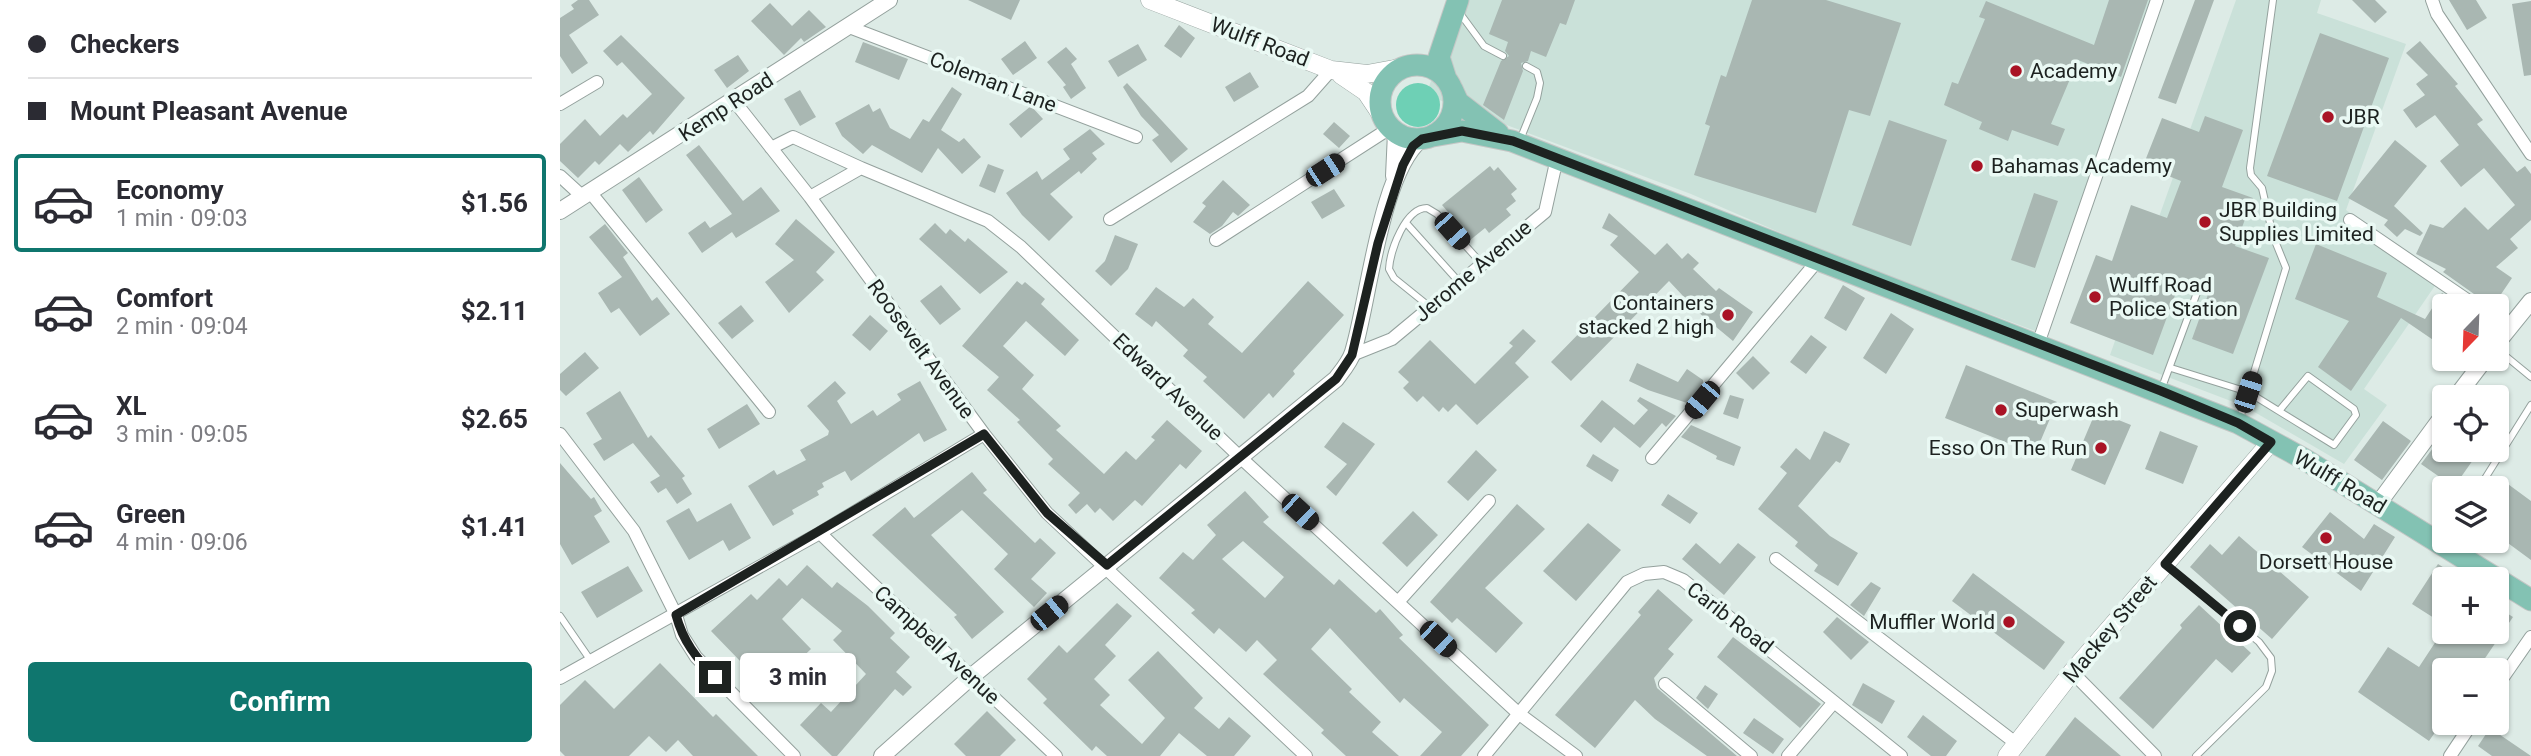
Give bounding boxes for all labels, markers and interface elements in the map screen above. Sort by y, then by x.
street label: Wulff Road [1208,12,1312,72]
text: Checkers [70,29,180,59]
street label: Coleman Lane [926,47,1060,117]
place label: Academy [2030,59,2118,83]
marker: Academy [2008,63,2024,79]
street label: Kemp Road [674,68,778,146]
text: Mount Pleasant Avenue [70,96,348,126]
place label: JBR [2342,105,2380,129]
marker: JBR [2320,109,2336,125]
car [1302,150,1349,190]
place label: Bahamas Academy [1991,154,2172,178]
marker: Bahamas Academy [1969,158,1985,174]
icon: car [32,172,95,235]
text: Economy [116,175,223,205]
text: $1.56 [461,188,528,218]
place label: JBR Building Supplies Limited [2219,198,2374,246]
text: 1 min · 09:03 [116,205,248,232]
car [1431,208,1474,254]
marker: JBR Building Supplies Limited [2197,214,2213,230]
street label: Jerome Avenue [1410,215,1536,327]
place label: Wulff Road Police Station [2109,273,2238,321]
street label: Roosevelt Avenue [863,275,979,423]
icon: car [32,280,95,343]
text: Comfort [116,283,213,313]
marker: Wulff Road Police Station [2087,289,2103,305]
place label: Containers stacked 2 high [1578,291,1714,339]
north arrow [2432,294,2510,371]
map controls [2432,294,2509,735]
text: $2.11 [461,296,528,326]
marker: Containers stacked 2 high [1720,307,1736,323]
text: 2 min · 09:04 [116,313,248,340]
street label: Edward Avenue [1108,329,1228,445]
car [2232,369,2265,415]
car [1681,377,1724,423]
button: locate [2432,385,2509,462]
icon: car [32,388,95,451]
text: XL [116,391,147,421]
place label: Superwash [2015,398,2119,422]
marker: Superwash [1993,402,2009,418]
text: $2.65 [461,404,528,434]
text: 3 min · 09:05 [116,421,248,448]
place label: Esso On The Run [1929,436,2087,460]
marker: Esso On The Run [2093,440,2109,456]
street label: Wulff Road [2290,445,2390,519]
button: layers [2432,476,2509,553]
car [1278,490,1323,534]
icon: car [32,496,95,559]
text: Green [116,499,186,529]
text: $1.41 [461,512,528,542]
text: 4 min · 09:06 [116,529,248,556]
marker: Dorsett House [2318,530,2334,546]
place label: Dorsett House [2259,550,2393,574]
button: + [2432,567,2509,644]
street label: Mackey Street [2058,570,2162,688]
street label: Carib Road [1682,577,1778,659]
street label: Campbell Avenue [869,581,1005,709]
car [1027,592,1072,634]
place label: Muffler World [1869,610,1995,634]
route start [2224,610,2256,642]
marker: Muffler World [2001,614,2017,630]
car [1416,617,1461,661]
callout: 3 min [740,652,855,702]
button: − [2432,658,2509,735]
route end [699,661,731,693]
button: Confirm [28,662,532,742]
text: 3 min [769,664,827,691]

